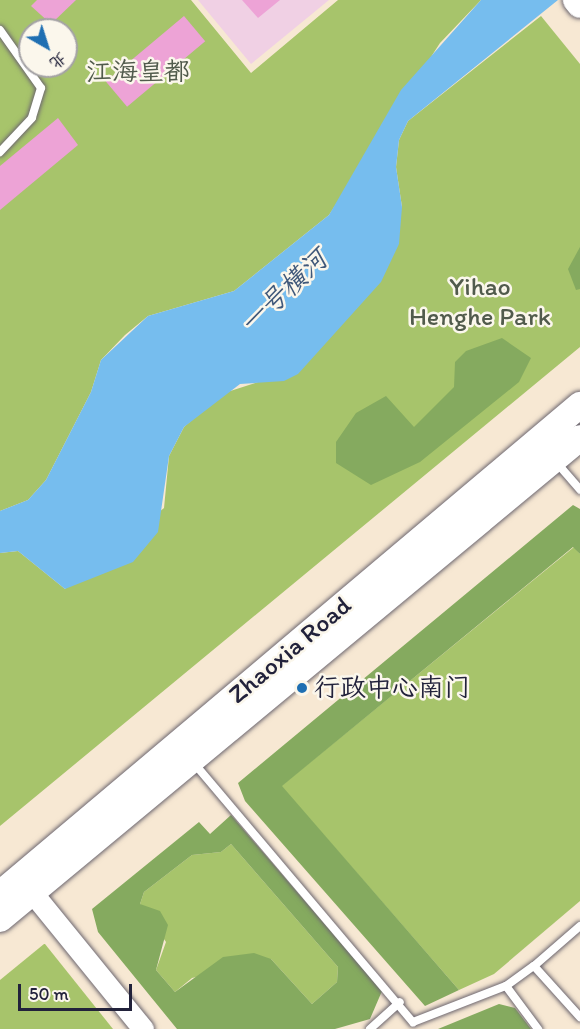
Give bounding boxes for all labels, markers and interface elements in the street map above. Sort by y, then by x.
north arrow [18,18,78,78]
text: 北 [46,48,71,73]
park label: 江海皇都 [86,56,190,88]
water label: 一号横河 [232,242,334,340]
park label: Yihao Henghe Park [409,271,551,332]
street label: Zhaoxia Road [223,590,357,710]
place label: 行政中心南门 [314,672,470,704]
marker: 行政中心南门 [295,681,309,695]
scale bar [21,972,135,1010]
text: 50 m [29,983,69,1005]

